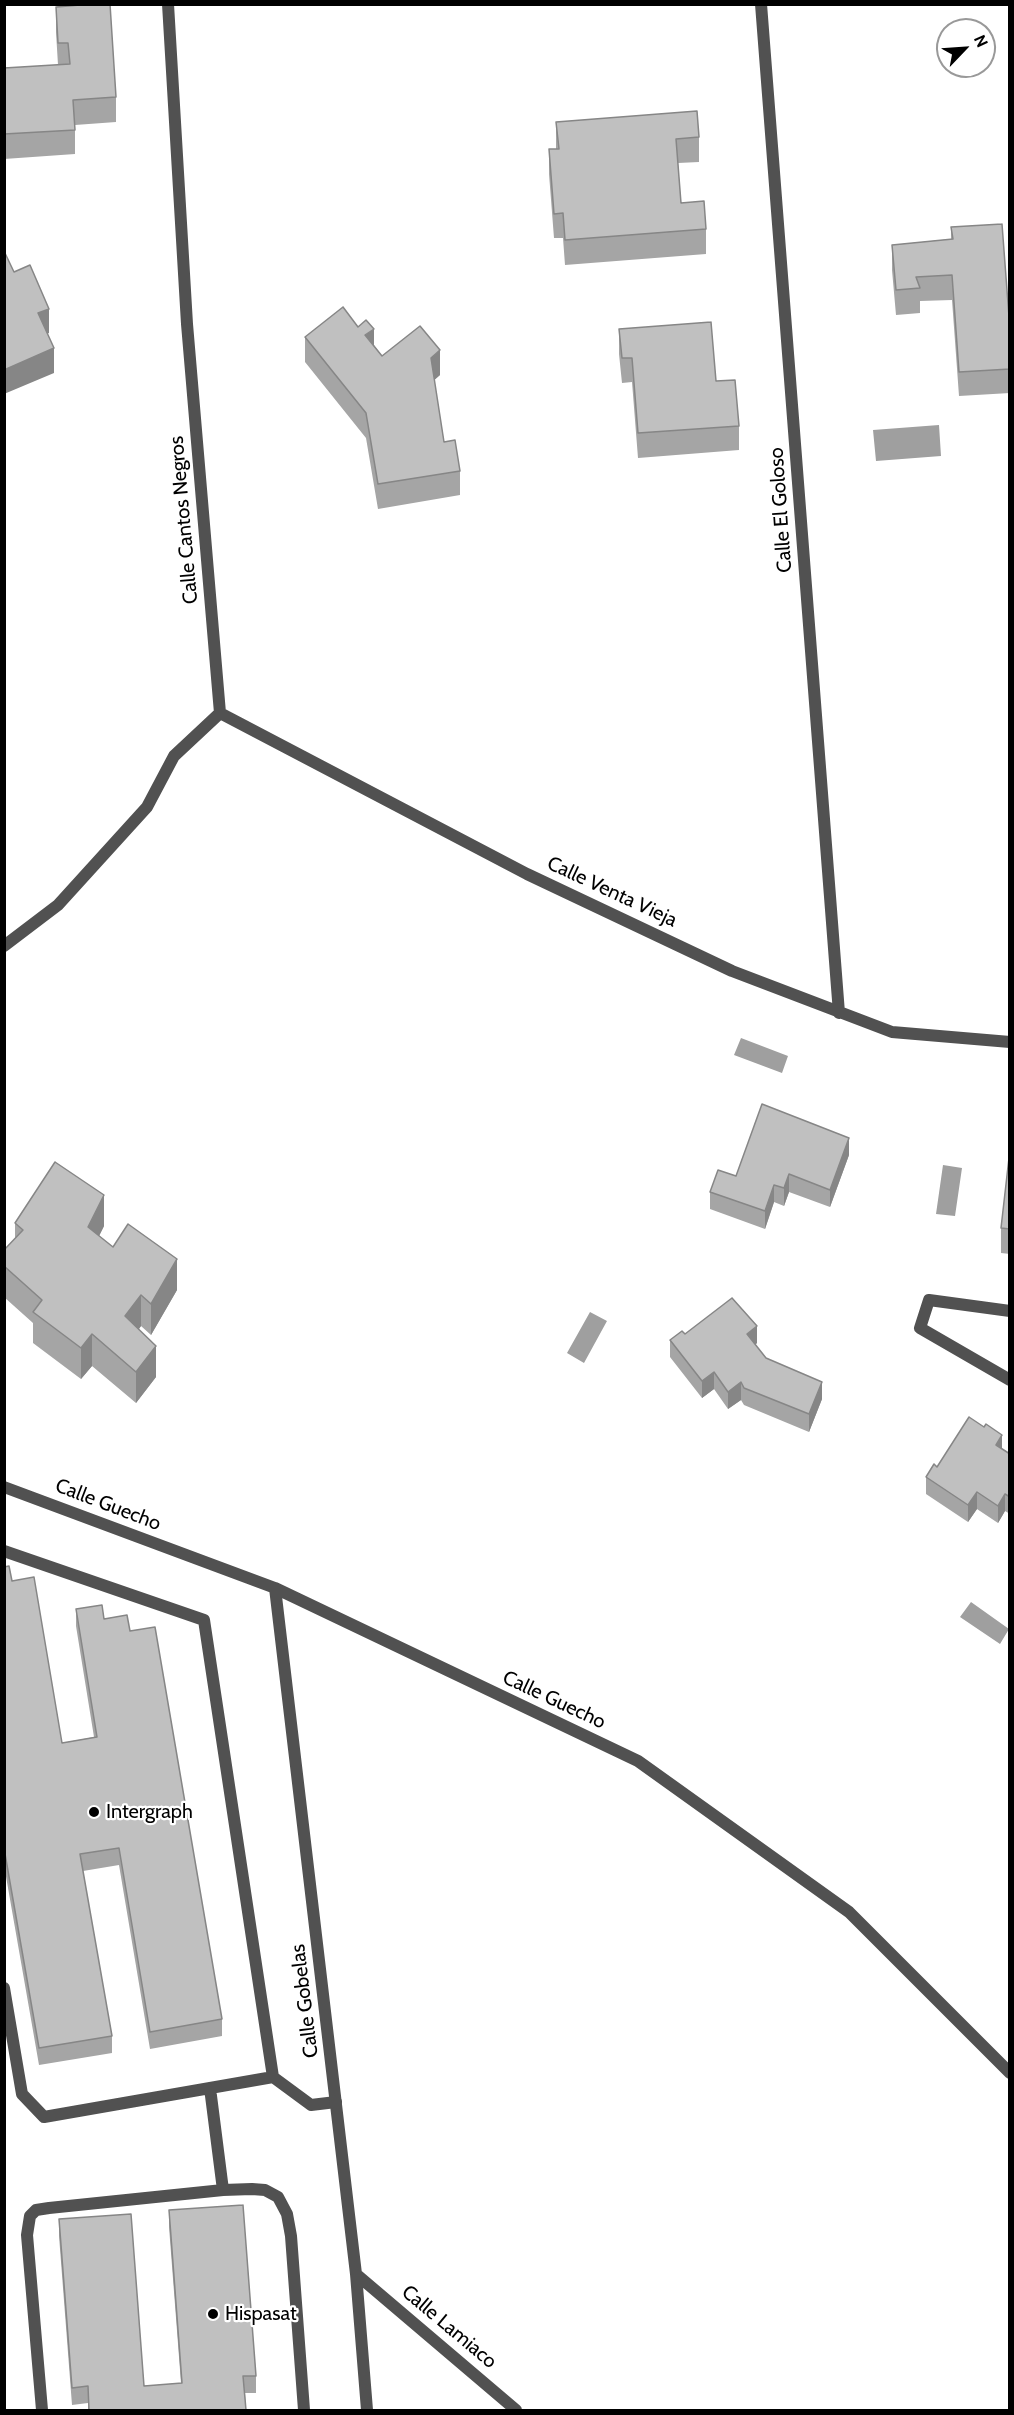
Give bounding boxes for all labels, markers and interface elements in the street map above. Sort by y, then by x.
north arrow [936,18,996,78]
text: N [970,32,992,50]
street label: Calle Cantos Negros [165,435,203,605]
street label: Calle El Goloso [765,447,797,573]
street label: Calle Venta Vieja [543,851,681,933]
street label: Calle Guecho [52,1474,164,1536]
street label: Calle Guecho [499,1666,609,1734]
place label: Intergraph [106,1800,193,1824]
marker: Intergraph [87,1805,101,1819]
street label: Calle Gobelas [286,1943,324,2059]
street label: Calle Lamiaco [396,2280,502,2374]
place label: Hispasat [225,2302,297,2326]
marker: Hispasat [206,2307,220,2321]

